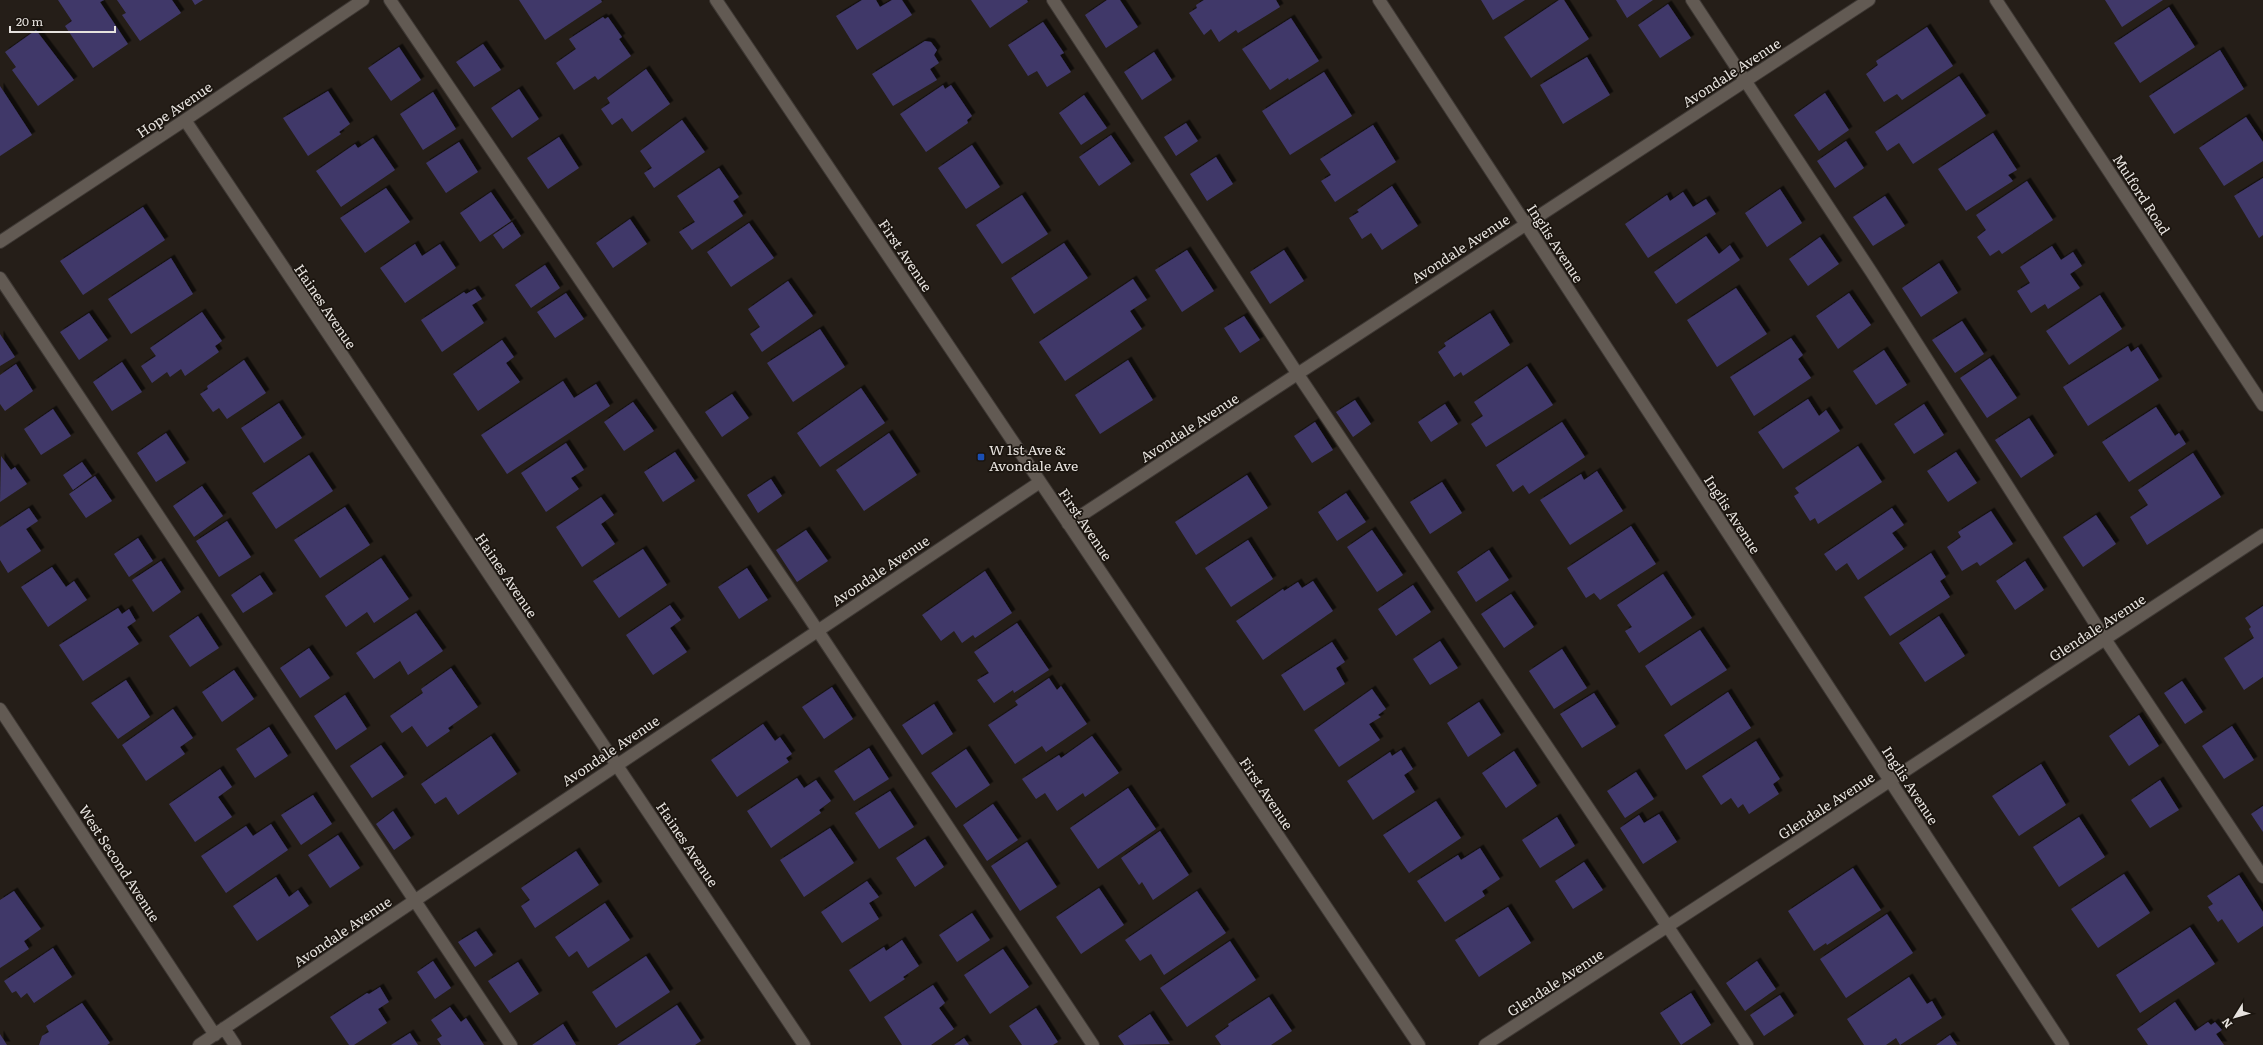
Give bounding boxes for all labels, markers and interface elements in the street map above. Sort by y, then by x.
scale bar [10,8,115,34]
text: 20 m [16,12,43,30]
street label: Avondale Avenue [1678,33,1784,111]
street label: Hope Avenue [132,76,216,142]
street label: Mulford Road [2109,150,2176,238]
street label: Inglis Avenue [1523,200,1589,286]
street label: Avondale Avenue [1407,209,1513,287]
street label: First Avenue [874,215,938,295]
street label: Haines Avenue [290,260,362,352]
street label: Avondale Avenue [1136,388,1242,466]
place label: W 1st Ave & Avondale Ave [989,439,1078,475]
marker: W 1st Ave & Avondale Ave [976,452,986,462]
street label: Inglis Avenue [1700,471,1766,557]
street label: First Avenue [1054,484,1118,564]
street label: Haines Avenue [471,529,543,621]
street label: Avondale Avenue [827,530,933,610]
street label: Glendale Avenue [2045,588,2149,666]
street label: Avondale Avenue [557,710,663,790]
street label: Inglis Avenue [1878,742,1944,828]
street label: First Avenue [1235,753,1299,833]
street label: Glendale Avenue [1774,766,1878,844]
street label: Haines Avenue [652,798,724,890]
street label: West Second Avenue [75,800,165,926]
street label: Avondale Avenue [289,891,395,971]
street label: Glendale Avenue [1503,943,1607,1021]
north arrow [2215,997,2255,1037]
text: N [2217,1015,2235,1032]

